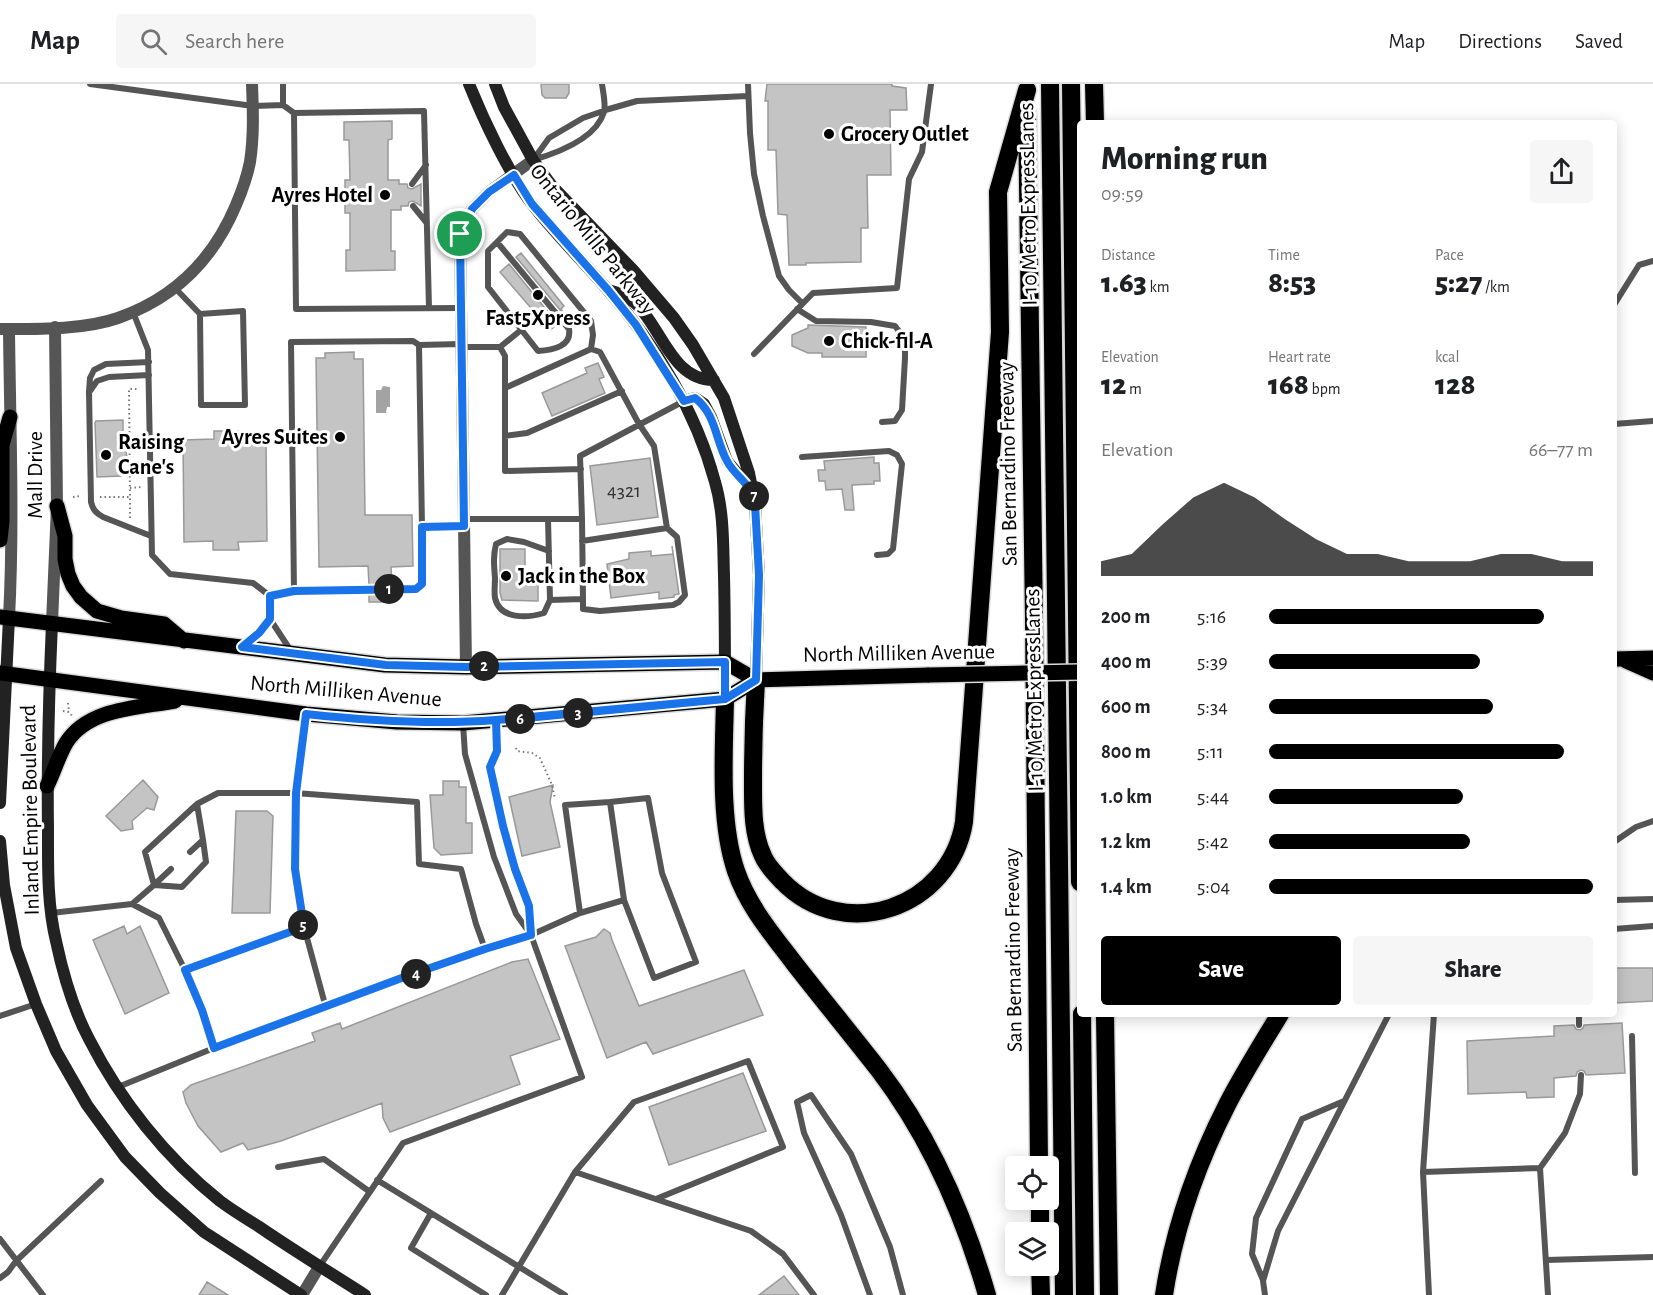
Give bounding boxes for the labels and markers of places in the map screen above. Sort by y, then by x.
place label: Grocery Outlet [841,123,969,146]
marker: Grocery Outlet [822,127,836,141]
place label: Ayres Hotel [272,184,373,207]
marker: Ayres Hotel [378,188,392,202]
pin [434,208,485,259]
marker: Fast5Xpress [531,288,545,302]
place label: Fast5Xpress [485,307,591,329]
place label: Chick-fil-A [841,330,933,352]
marker: Chick-fil-A [822,334,836,348]
place label: Ayres Suites [221,426,328,449]
marker: Ayres Suites [333,430,347,444]
place label: Raising Cane's [118,431,185,478]
marker: Raising Cane's [99,448,113,462]
pin: 7 [739,481,769,511]
place label: Jack in the Box [518,565,645,587]
marker: Jack in the Box [499,569,513,583]
pin: 1 [374,574,404,604]
pin: 2 [469,651,499,681]
pin: 3 [563,698,593,728]
pin: 6 [505,704,535,734]
pin: 5 [288,910,318,940]
pin: 4 [401,959,431,989]

